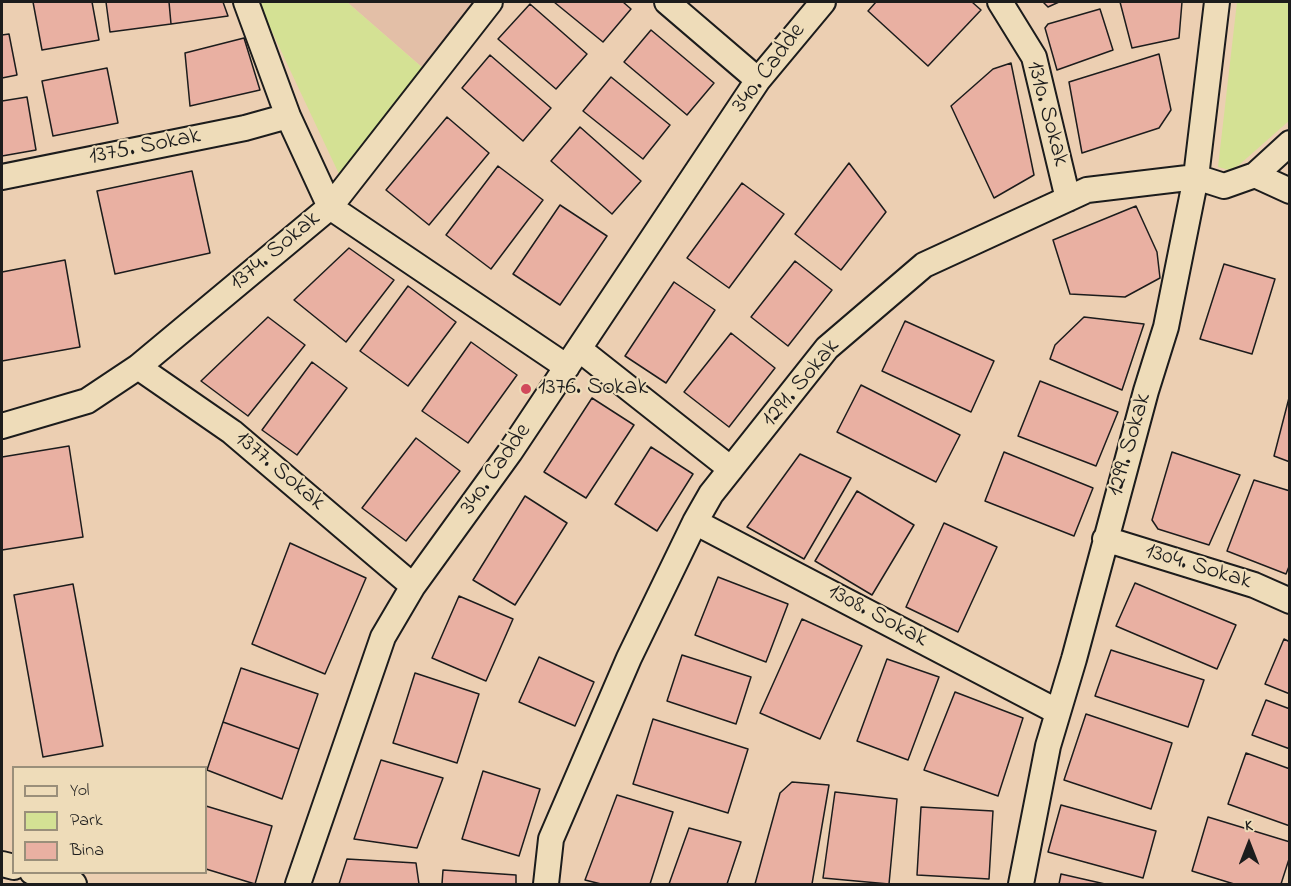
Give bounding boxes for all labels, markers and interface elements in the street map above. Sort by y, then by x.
street label: 340. Cadde [727,18,813,120]
street label: 1310. Sokak [1018,58,1074,170]
street label: 1375. Sokak [87,123,203,173]
street label: 1374. Sokak [225,206,327,298]
street label: 1291. Sokak [757,334,847,434]
place label: 1376. Sokak [538,375,648,403]
marker: 1376. Sokak [519,382,533,396]
street label: 1299. Sokak [1103,390,1159,500]
street label: 340. Cadde [455,419,539,521]
street label: 1377. Sokak [228,426,330,518]
street label: 1304. Sokak [1141,538,1255,598]
street label: 1308. Sokak [822,579,932,655]
legend [12,766,207,874]
text: Yol [70,778,90,804]
text: Park [70,808,103,834]
north arrow [1219,814,1279,874]
text: K [1245,814,1253,838]
text: Bina [70,838,104,864]

